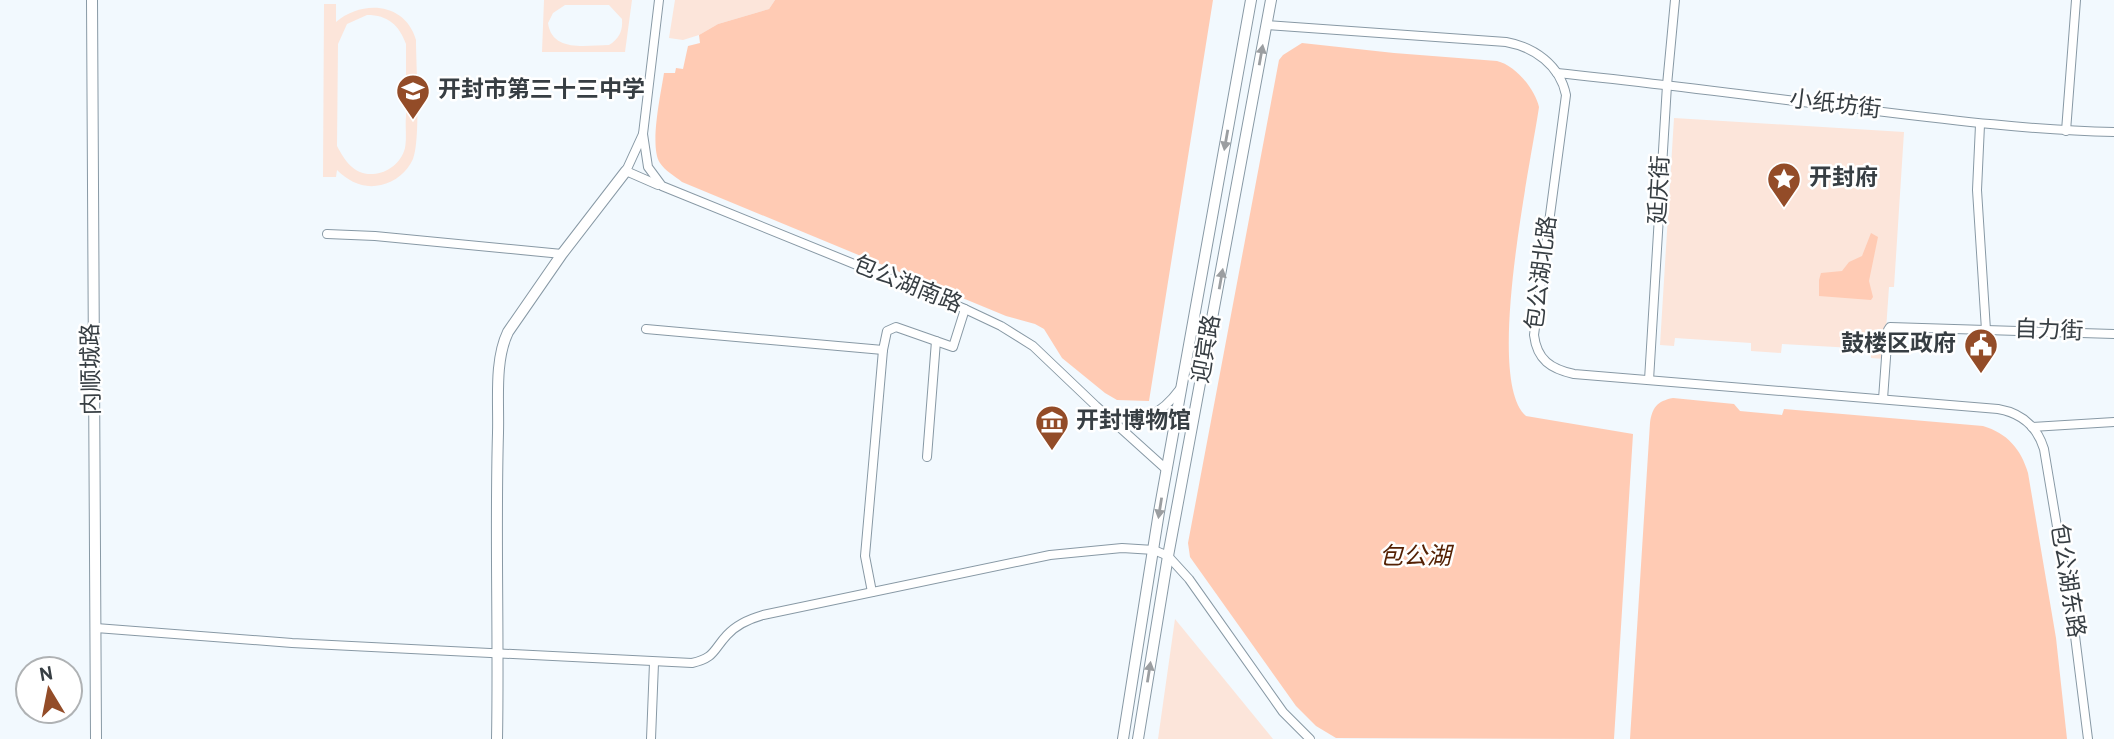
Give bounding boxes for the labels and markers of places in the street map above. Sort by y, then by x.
school or university icon: 开封市第三十三中学 [394,72,432,121]
place label: 开封市第三十三中学 [438,76,645,106]
place icon: 开封府 [1765,160,1803,209]
place label: 开封府 [1809,164,1878,194]
public building icon: 鼓楼区政府 [1962,326,2000,375]
place label: 鼓楼区政府 [1841,330,1956,360]
museum icon: 开封博物馆 [1033,403,1071,452]
place label: 开封博物馆 [1076,408,1191,437]

